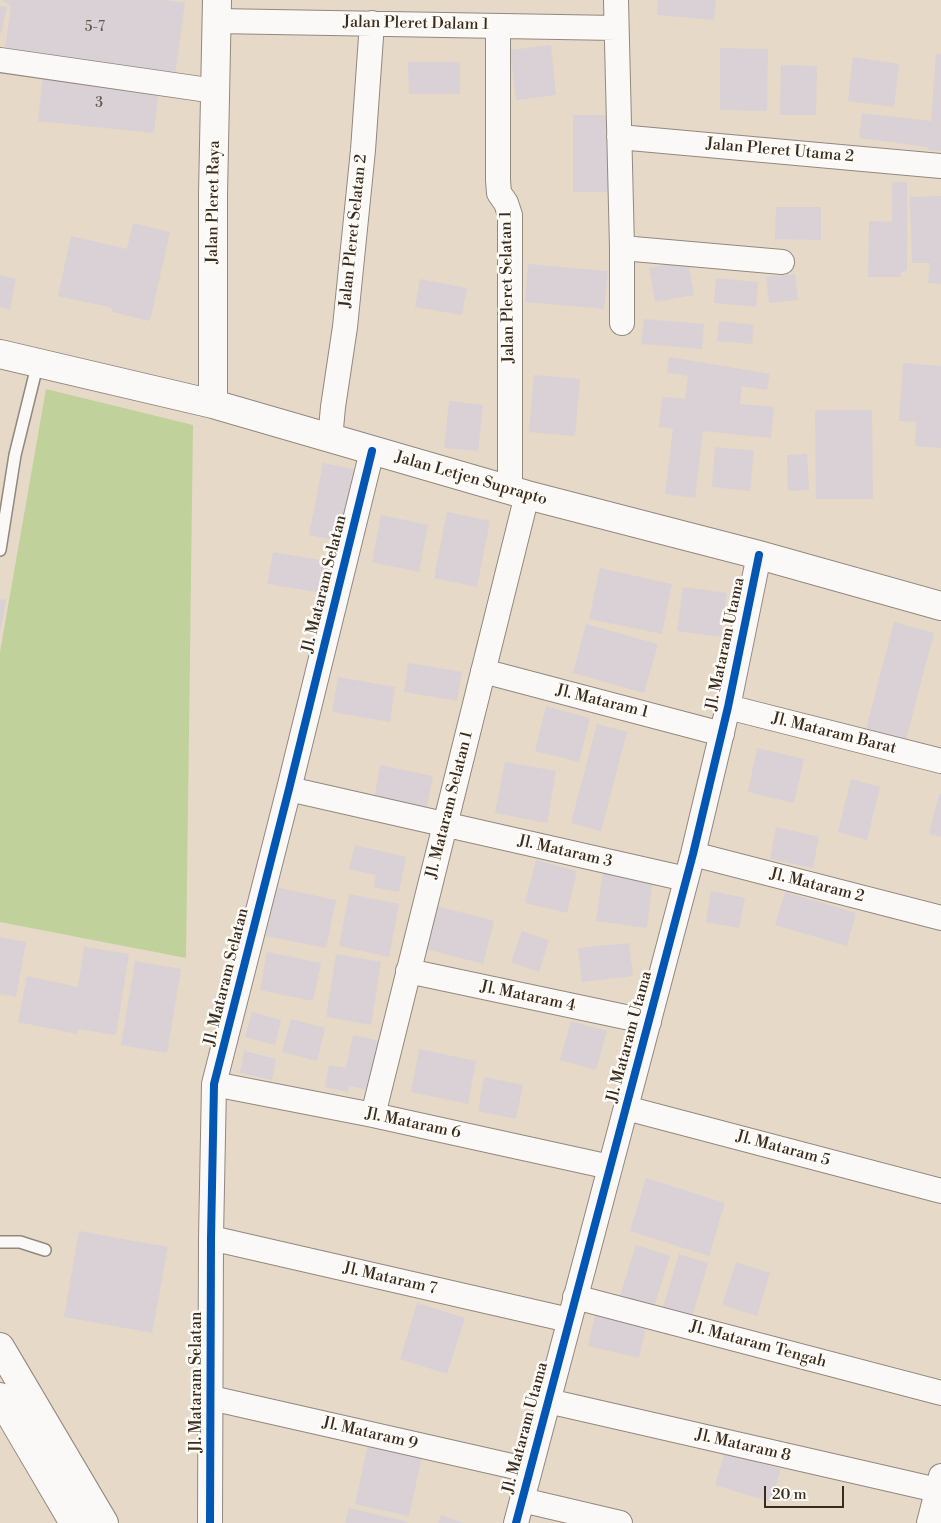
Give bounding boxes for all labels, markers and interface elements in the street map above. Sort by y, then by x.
street label: Jalan Pleret Dalam 1 [343,13,489,35]
house number: 5-7 [85,20,105,36]
house number: 3 [95,96,103,112]
street label: Jalan Pleret Utama 2 [705,135,855,167]
street label: Jalan Pleret Raya [203,140,225,264]
street label: Jalan Pleret Selatan 2 [336,153,372,309]
street label: Jalan Pleret Selatan 1 [497,211,519,363]
street label: Jalan Letjen Suprapto [393,448,549,510]
street label: Jl. Mataram Selatan [299,513,351,655]
street label: Jl. Mataram Utama [703,576,749,712]
street label: Jl. Mataram 1 [554,681,650,723]
street label: Jl. Mataram Barat [770,709,898,759]
street label: Jl. Mataram Selatan 1 [422,729,478,881]
street label: Jl. Mataram 3 [516,832,614,872]
street label: Jl. Mataram 2 [768,865,866,907]
street label: Jl. Mataram Selatan [201,906,253,1048]
street label: Jl. Mataram Utama [603,969,657,1105]
street label: Jl. Mataram 4 [479,978,577,1016]
street label: Jl. Mataram 6 [363,1105,463,1143]
street label: Jl. Mataram 5 [734,1127,832,1171]
street label: Jl. Mataram 7 [341,1259,439,1299]
street label: Jl. Mataram Selatan [187,1311,207,1453]
street label: Jl. Mataram Tengah [687,1317,829,1373]
street label: Jl. Mataram Utama [499,1360,553,1496]
street label: Jl. Mataram 9 [320,1414,420,1454]
street label: Jl. Mataram 8 [693,1426,793,1466]
scale bar [766,1476,846,1508]
text: 20 m [772,1485,807,1504]

